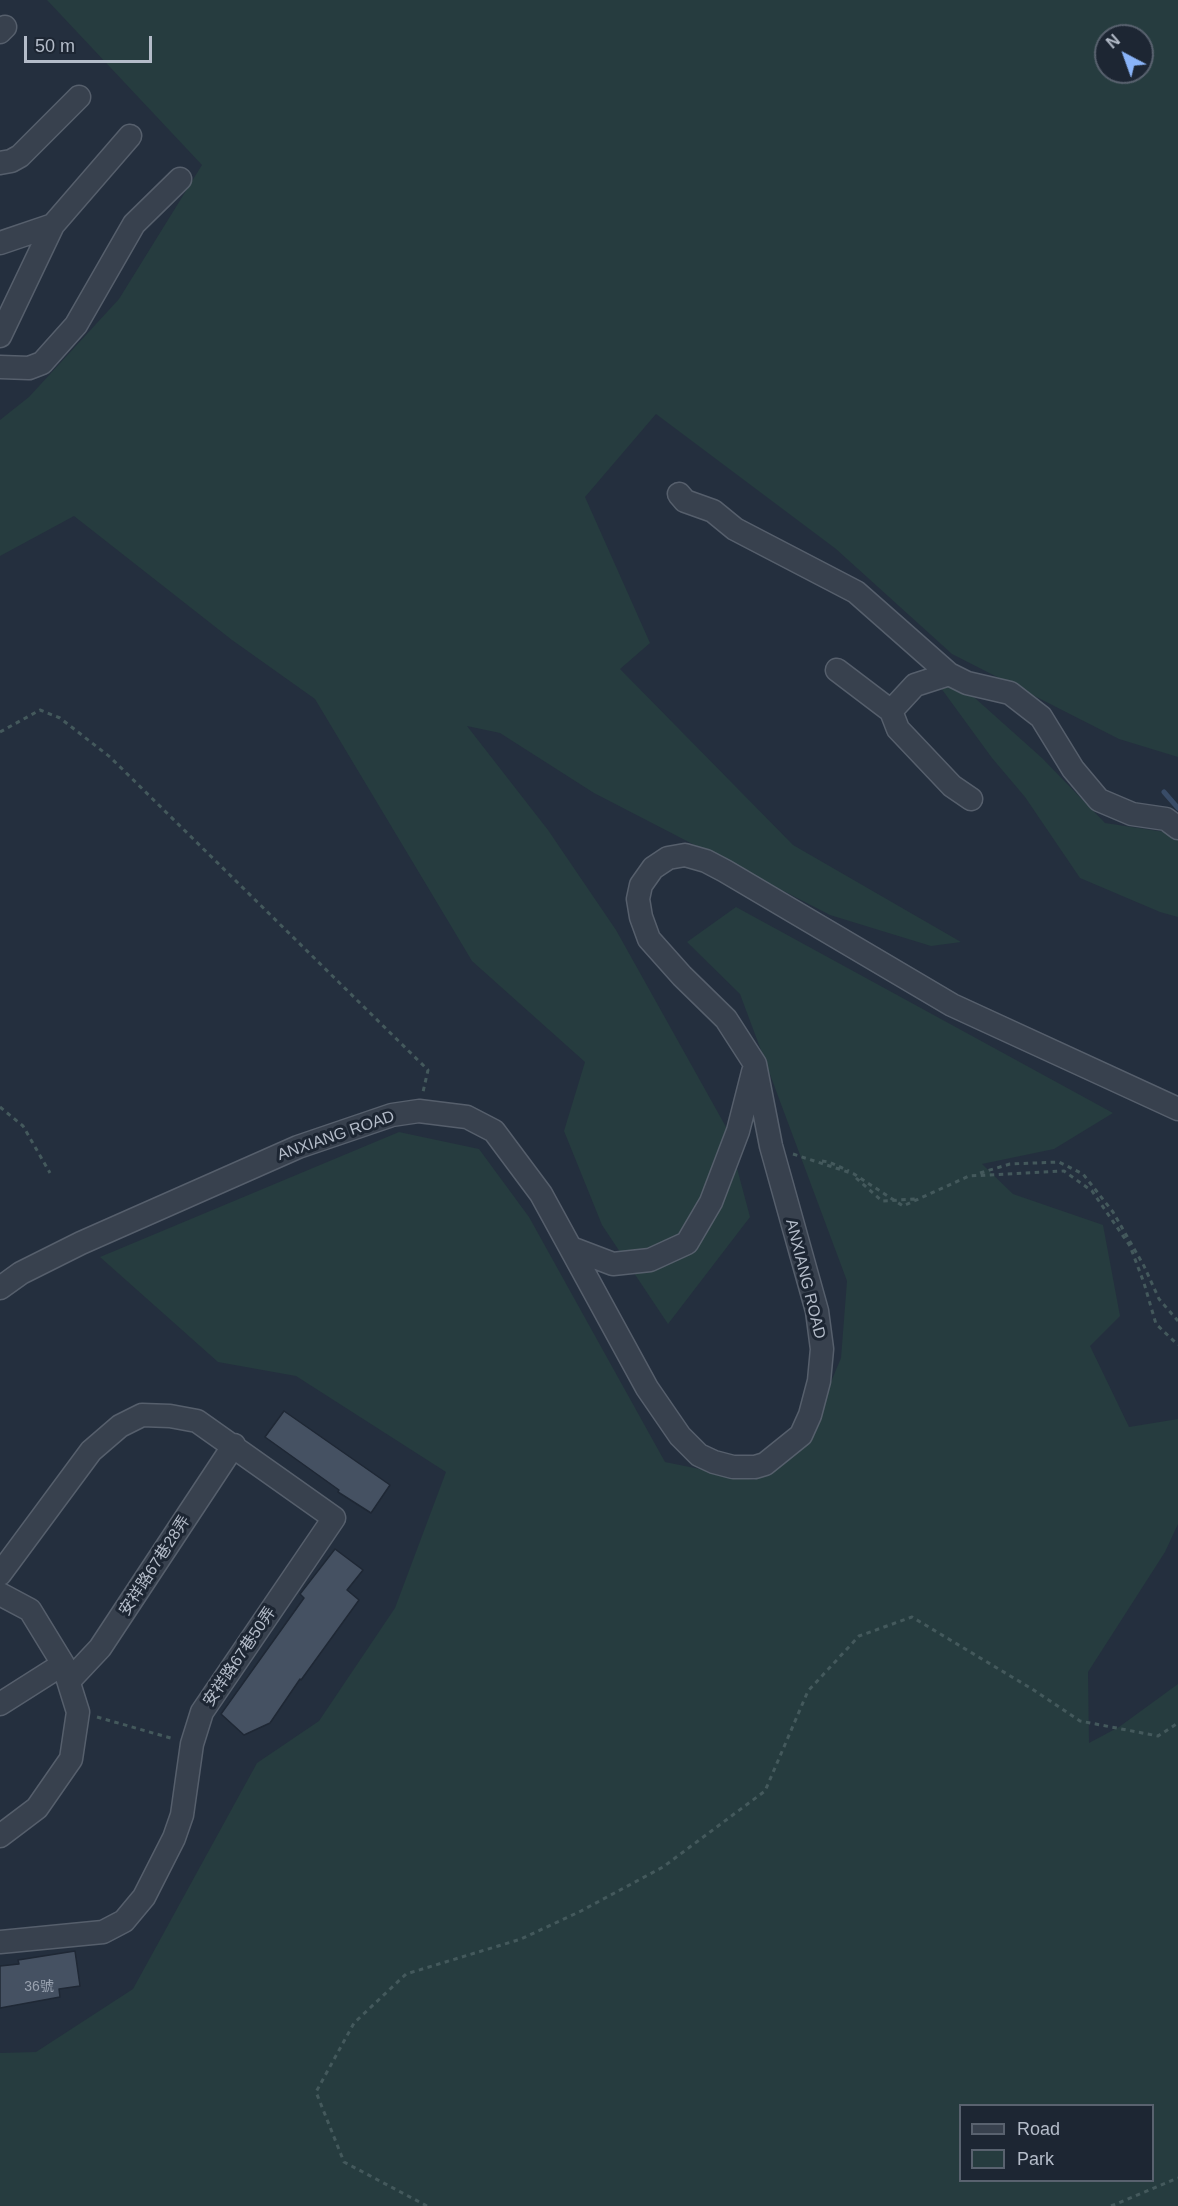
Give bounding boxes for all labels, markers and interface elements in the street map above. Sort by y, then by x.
scale bar [27,24,154,62]
north arrow [1094,24,1154,84]
text: N [1103,31,1123,52]
text: 50 m [35,36,75,56]
street label: ANXIANG ROAD [275,1107,397,1165]
street label: ANXIANG ROAD [781,1217,829,1341]
street label: 安祥路67巷28弄 [115,1512,195,1620]
street label: 安祥路67巷50弄 [200,1604,280,1710]
house number: 36號 [24,1979,54,1995]
legend [959,2104,1154,2182]
text: Road [1017,2119,1060,2139]
text: Park [1017,2149,1054,2169]

